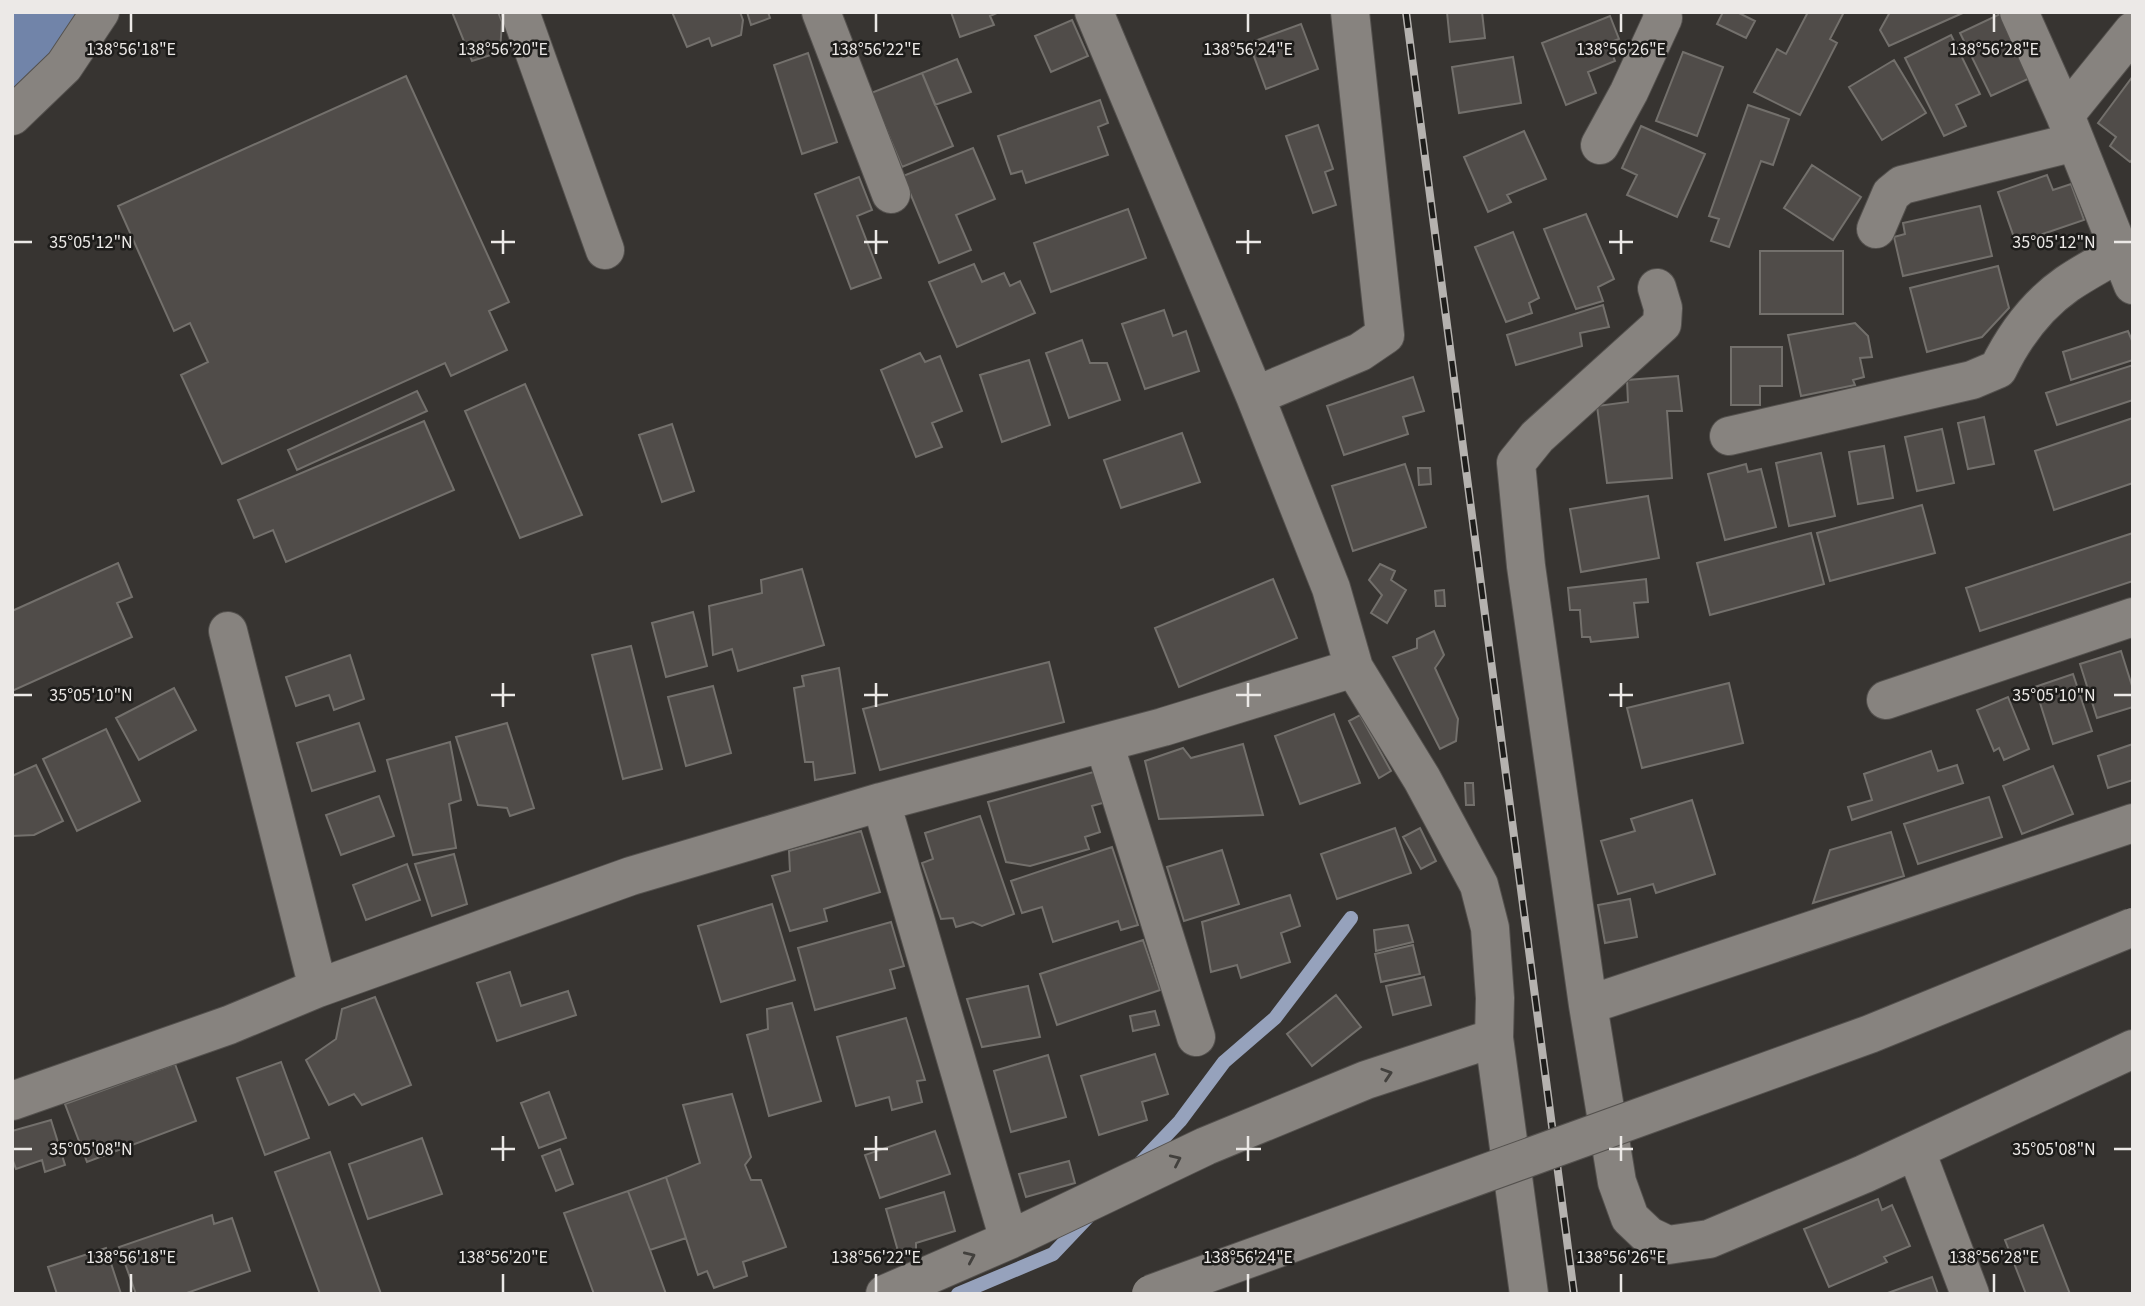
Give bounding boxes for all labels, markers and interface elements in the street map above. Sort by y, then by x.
text: 138°56'18"E [86,37,176,62]
text: 138°56'20"E [458,37,548,62]
text: 138°56'22"E [831,37,921,62]
text: 138°56'24"E [1203,37,1293,62]
text: 138°56'26"E [1576,37,1666,62]
text: 138°56'28"E [1949,37,2039,62]
text: 35°05'12"N [49,230,133,255]
text: 35°05'12"N [2012,230,2096,255]
text: 35°05'10"N [49,683,133,708]
text: 35°05'10"N [2012,683,2096,708]
one-way arrow [1380,1067,1392,1082]
text: 35°05'08"N [49,1137,133,1162]
text: 35°05'08"N [2012,1137,2096,1162]
one-way arrow [1169,1154,1181,1168]
text: 138°56'18"E [86,1245,176,1270]
text: 138°56'20"E [458,1245,548,1270]
text: 138°56'22"E [831,1245,921,1270]
text: 138°56'24"E [1203,1245,1293,1270]
text: 138°56'26"E [1576,1245,1666,1270]
text: 138°56'28"E [1949,1245,2039,1270]
one-way arrow [964,1251,976,1265]

